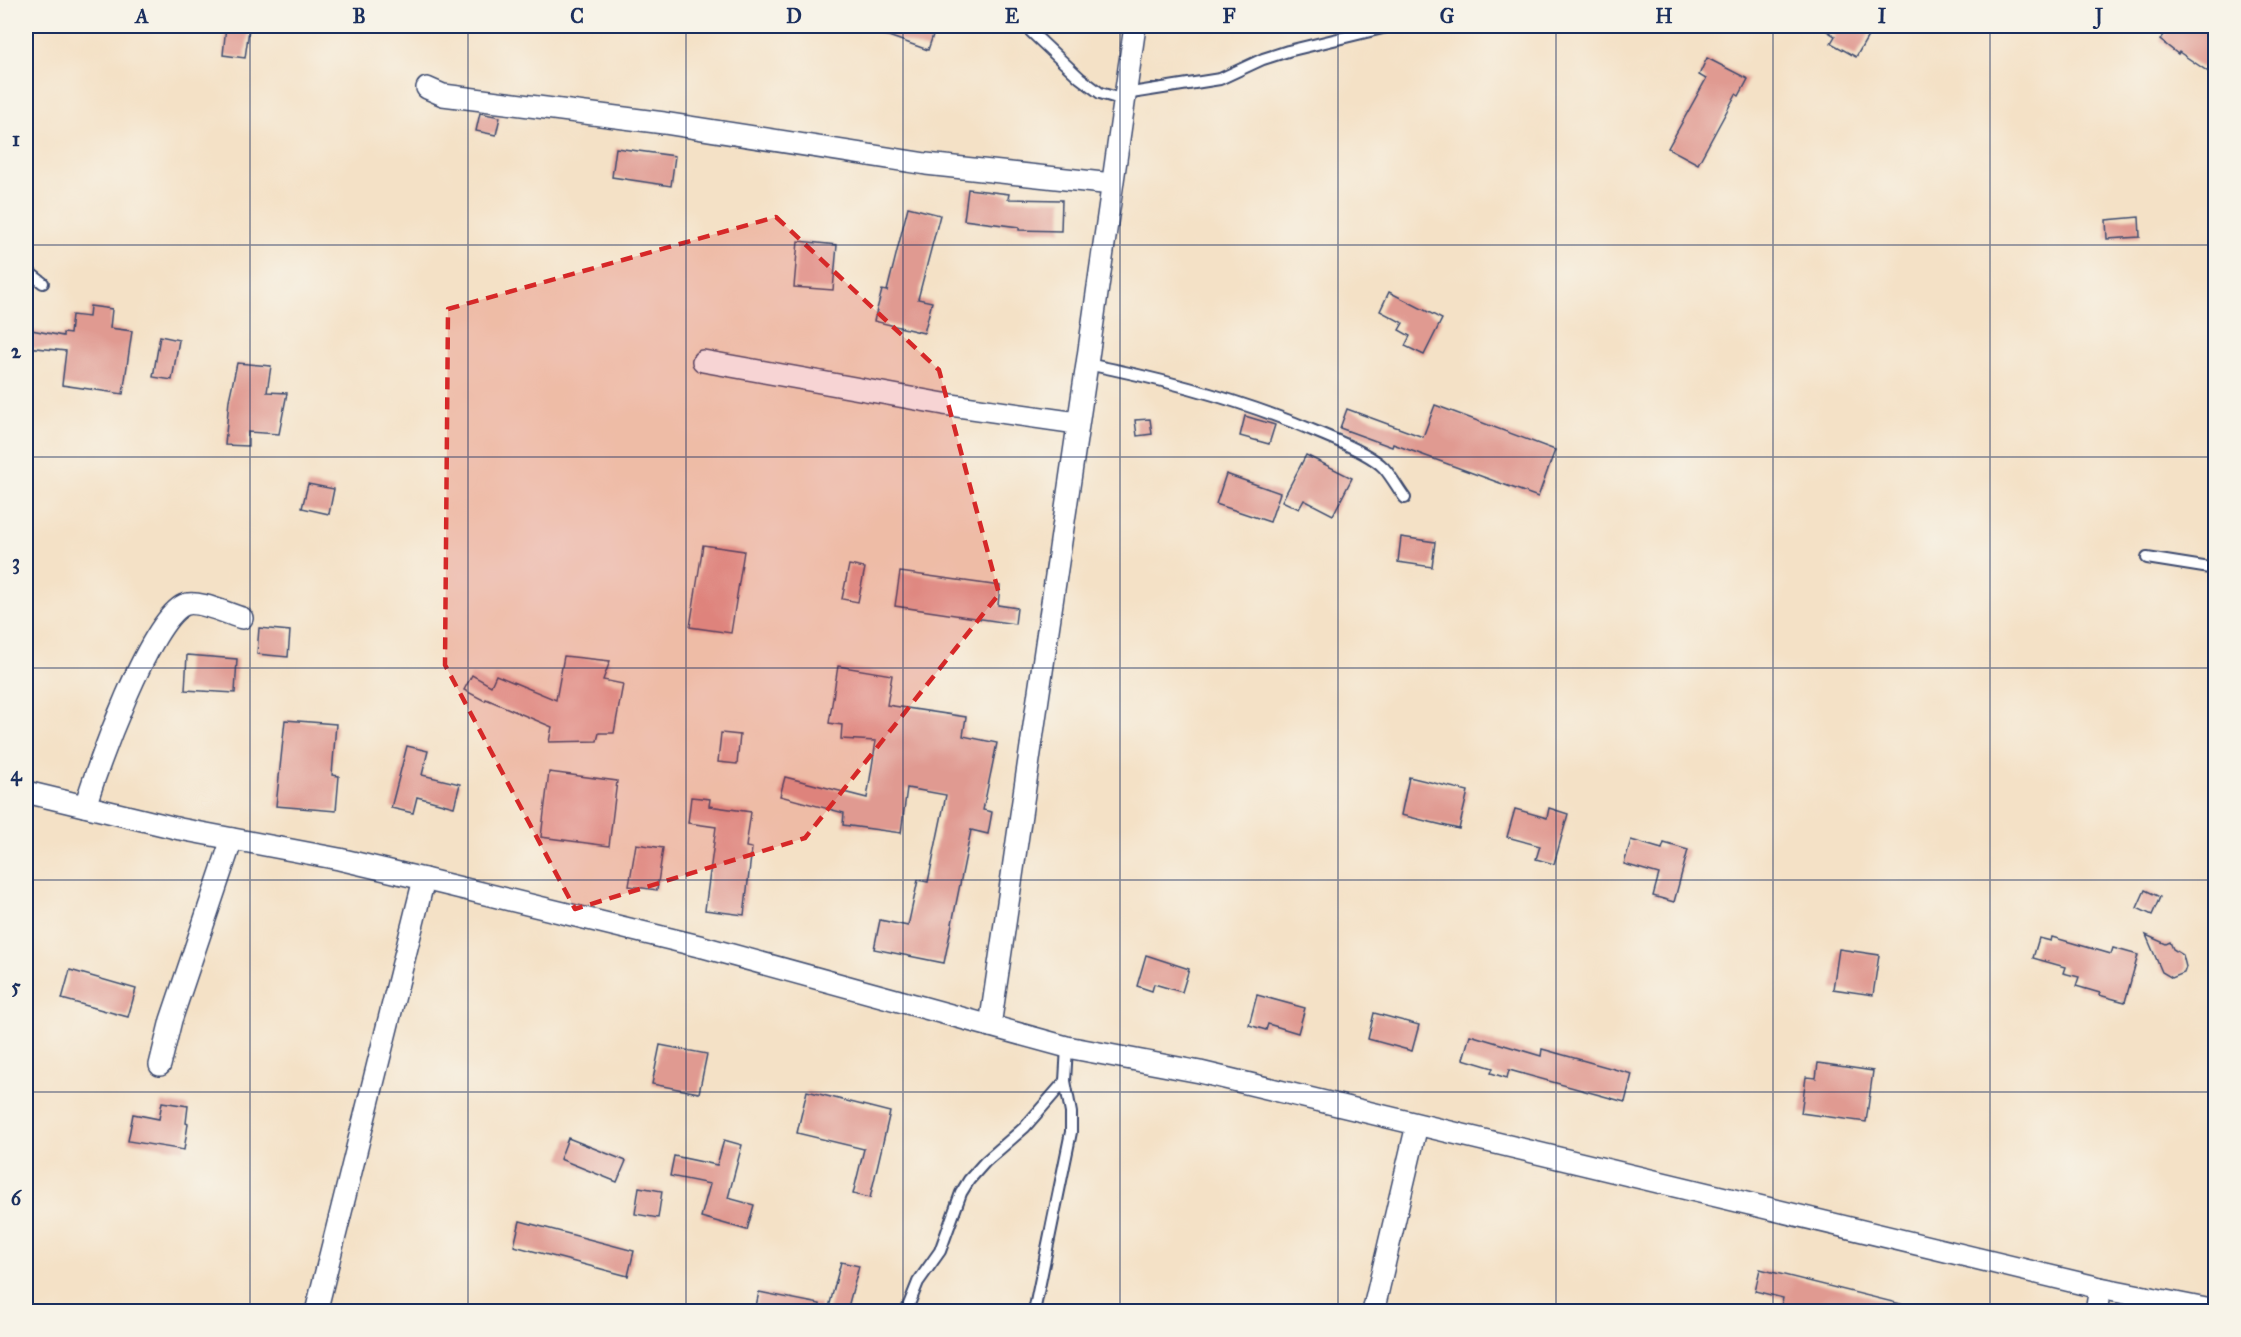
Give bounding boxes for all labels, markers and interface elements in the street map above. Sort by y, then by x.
text: A [133,4,149,28]
text: B [352,4,366,28]
text: C [570,4,584,28]
text: D [786,4,802,28]
text: E [1005,4,1020,28]
text: F [1222,4,1236,28]
text: G [1440,4,1455,28]
text: H [1655,4,1673,28]
text: I [1878,4,1887,28]
text: J [2092,4,2104,30]
text: 1 [12,127,20,151]
text: 2 [11,339,22,363]
text: 3 [12,550,20,575]
text: 4 [10,762,22,787]
text: 5 [11,974,21,998]
text: 6 [11,1186,23,1210]

